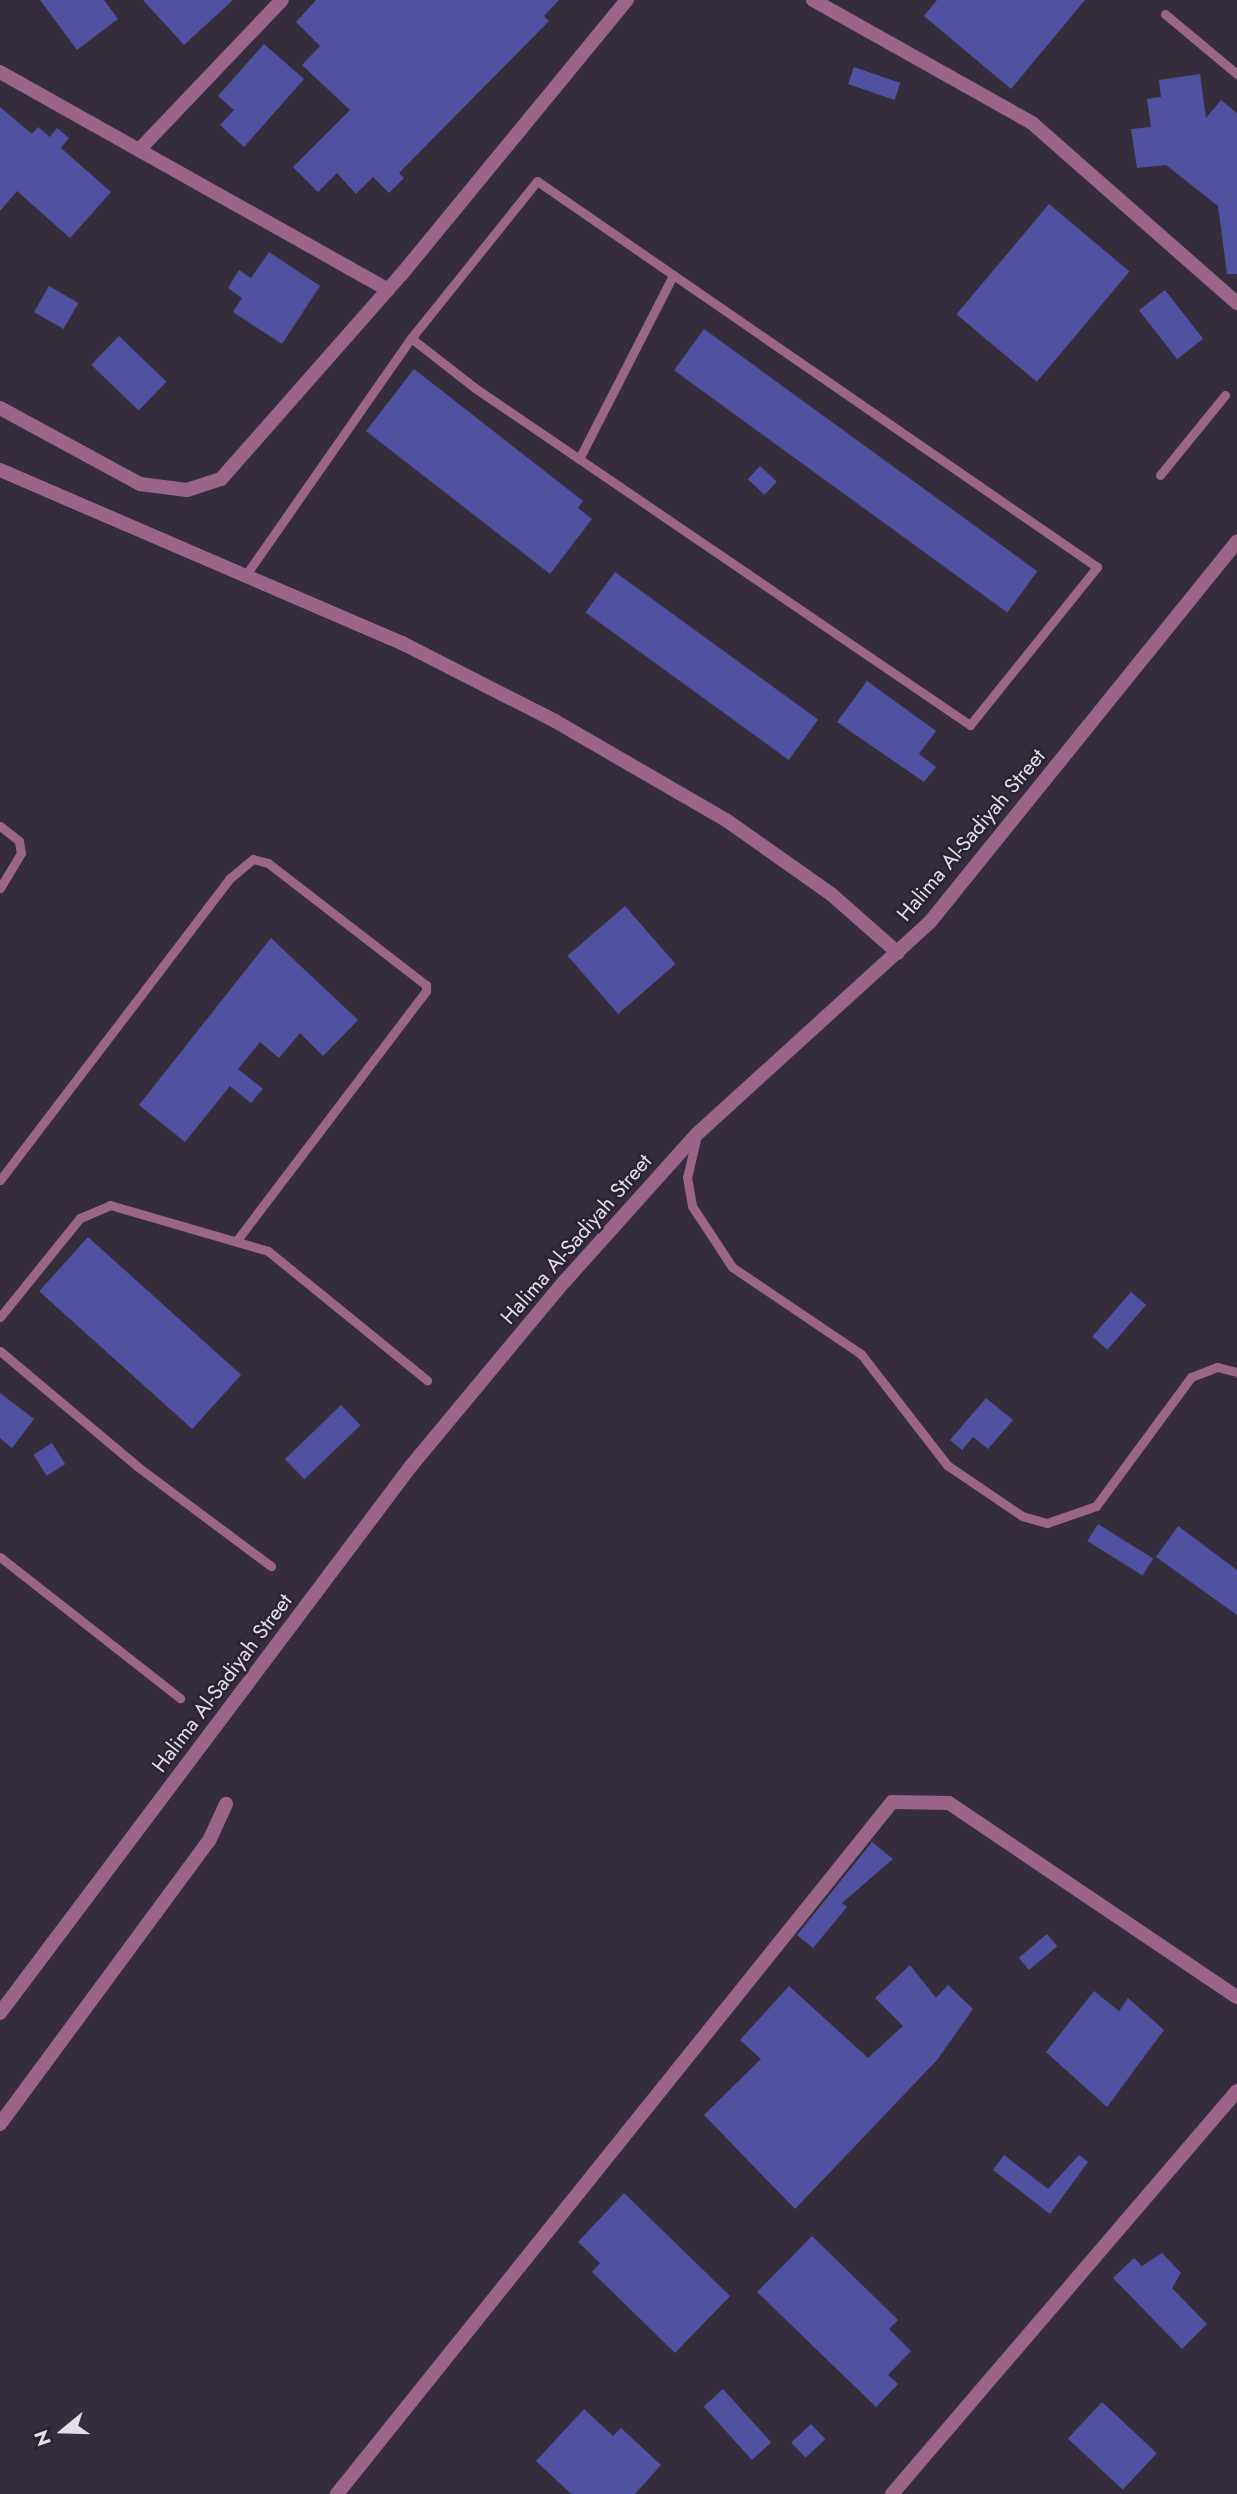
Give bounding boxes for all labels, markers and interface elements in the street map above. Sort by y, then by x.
street label: Halima Al-Sadiyah Street [892,744,1050,926]
street label: Halima Al-Sadiyah Street [495,1149,657,1329]
street label: Halima Al-Sadiyah Street [147,1589,297,1777]
north arrow [28,2396,98,2466]
text: N [27,2426,58,2450]

